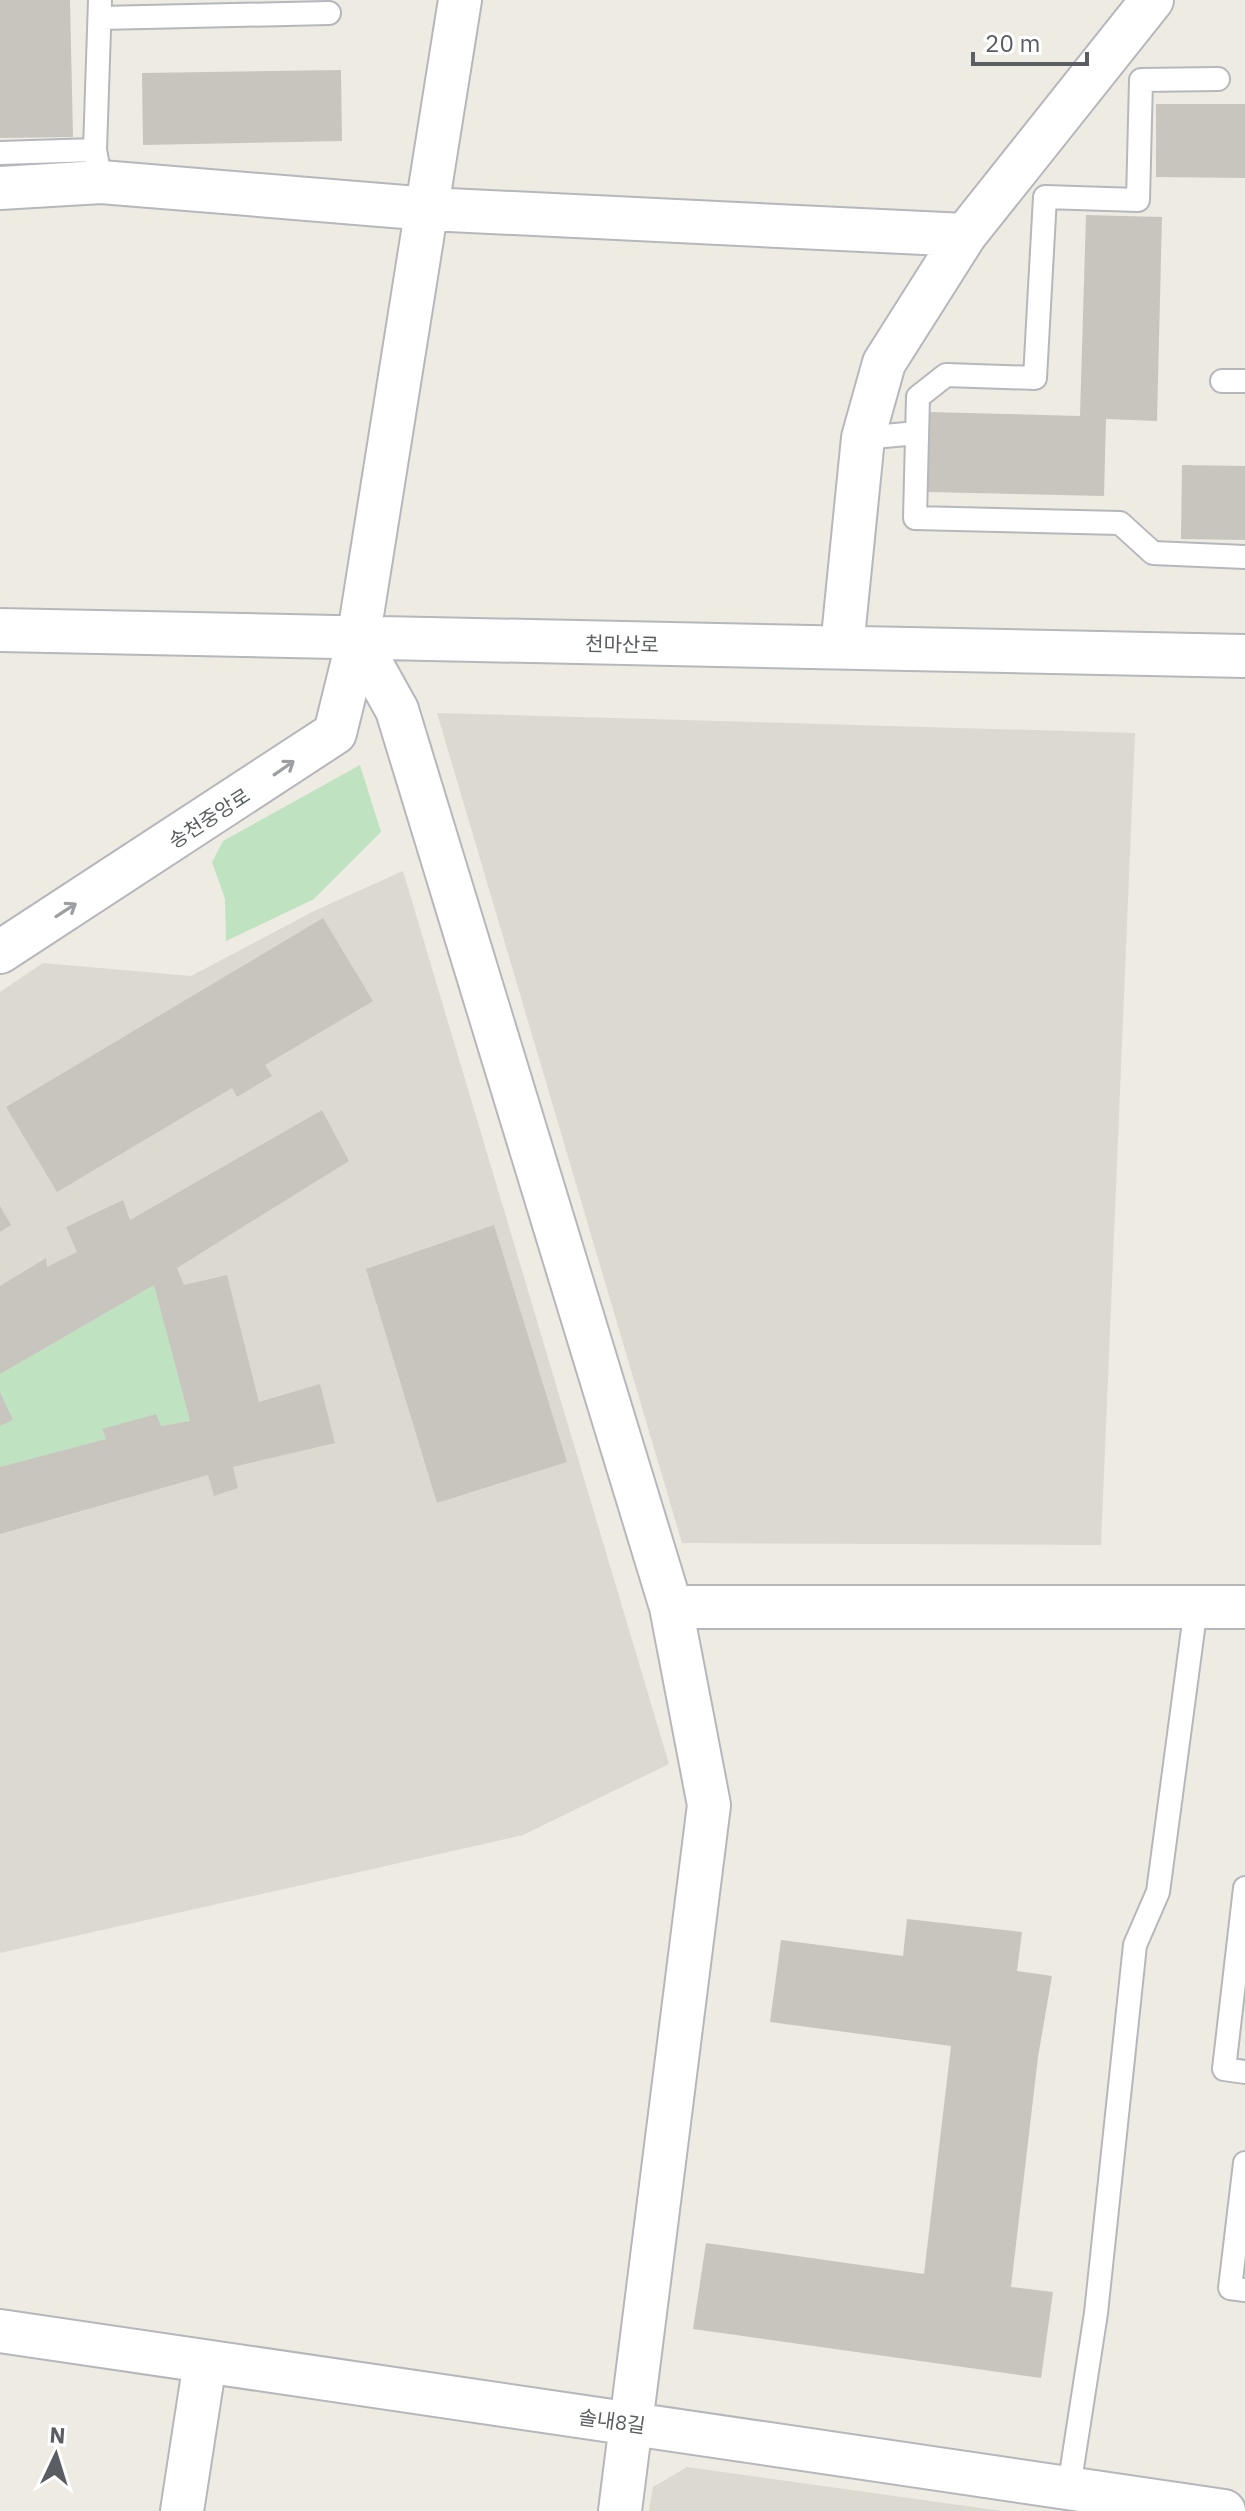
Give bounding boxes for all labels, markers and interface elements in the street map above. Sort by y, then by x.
scale bar [973,16,1087,66]
text: 20 m [985,27,1040,59]
street label: 천마산로 [585,630,659,658]
one-way arrow [272,760,294,776]
street label: 송천중앙로 [163,782,255,854]
one-way arrow [54,901,76,918]
street label: 솔내8길 [577,2403,647,2439]
north arrow [16,2415,96,2495]
text: N [48,2420,66,2450]

